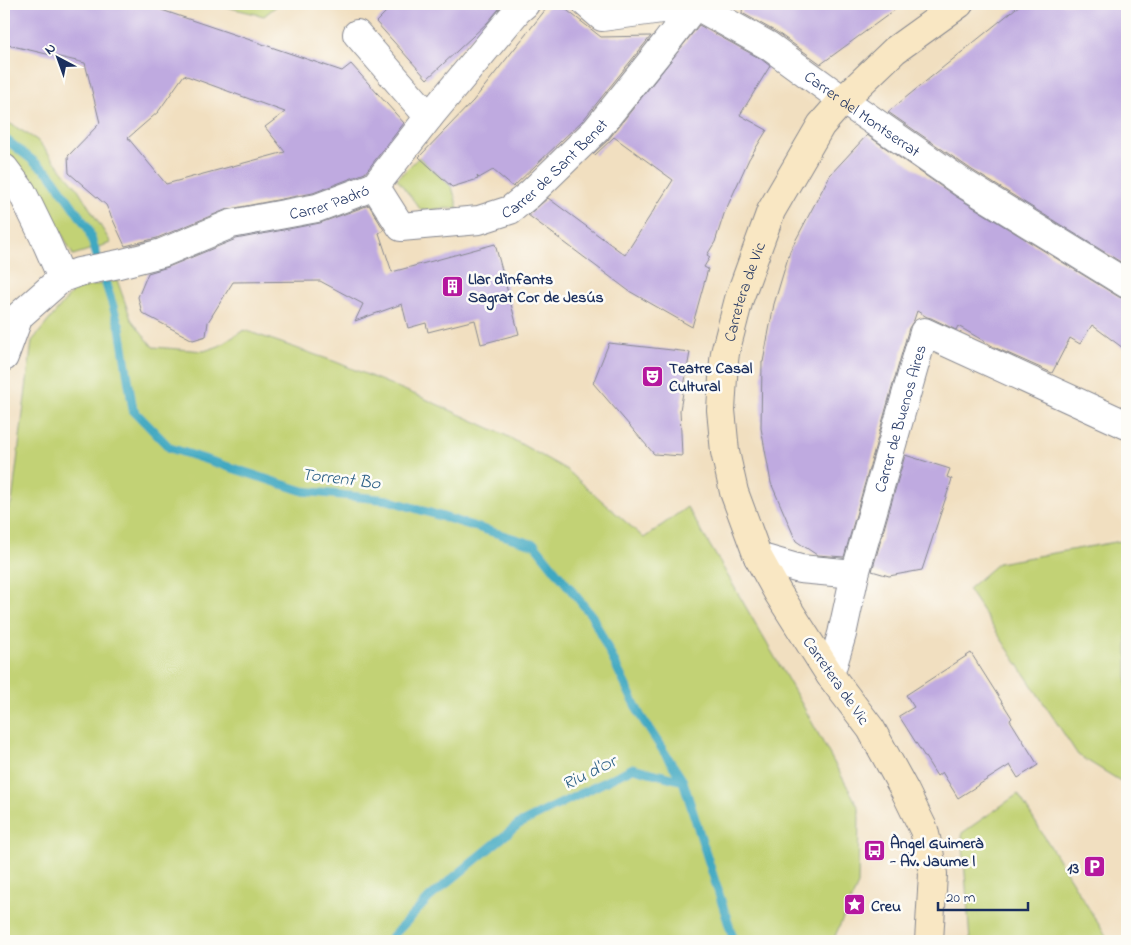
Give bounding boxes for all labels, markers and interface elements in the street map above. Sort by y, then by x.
north arrow [32,32,82,82]
text: N [40,38,61,60]
street label: Carrer del Montserrat [799,66,925,164]
street label: Carrer de Sant Benet [499,114,615,226]
street label: Carrer Padró [288,179,373,227]
street label: Carretera de Vic [718,238,773,344]
place label: Llar d'infants Sagrat Cor de Jesús [468,268,604,311]
building icon: Llar d'infants Sagrat Cor de Jesús [440,275,464,299]
street label: Carrer de Buenos Aires [869,342,934,495]
place label: Teatre Casal Cultural [669,357,753,399]
theatre icon: Teatre Casal Cultural [641,364,665,388]
water label: Torrent Bo [300,462,382,498]
street label: Carretera de Vic [796,632,875,731]
water label: Riu d'Or [558,748,624,798]
place label: Àngel Guimerà - Av. Jaume l [889,832,984,874]
bus stop icon: Àngel Guimerà - Av. Jaume l [862,839,886,863]
parking icon: 13 [1083,855,1107,879]
place label: 13 [1067,857,1079,881]
scale bar [938,880,1028,912]
text: 20 m [946,887,976,909]
place icon: Creu [843,893,867,917]
place label: Creu [871,895,901,919]

